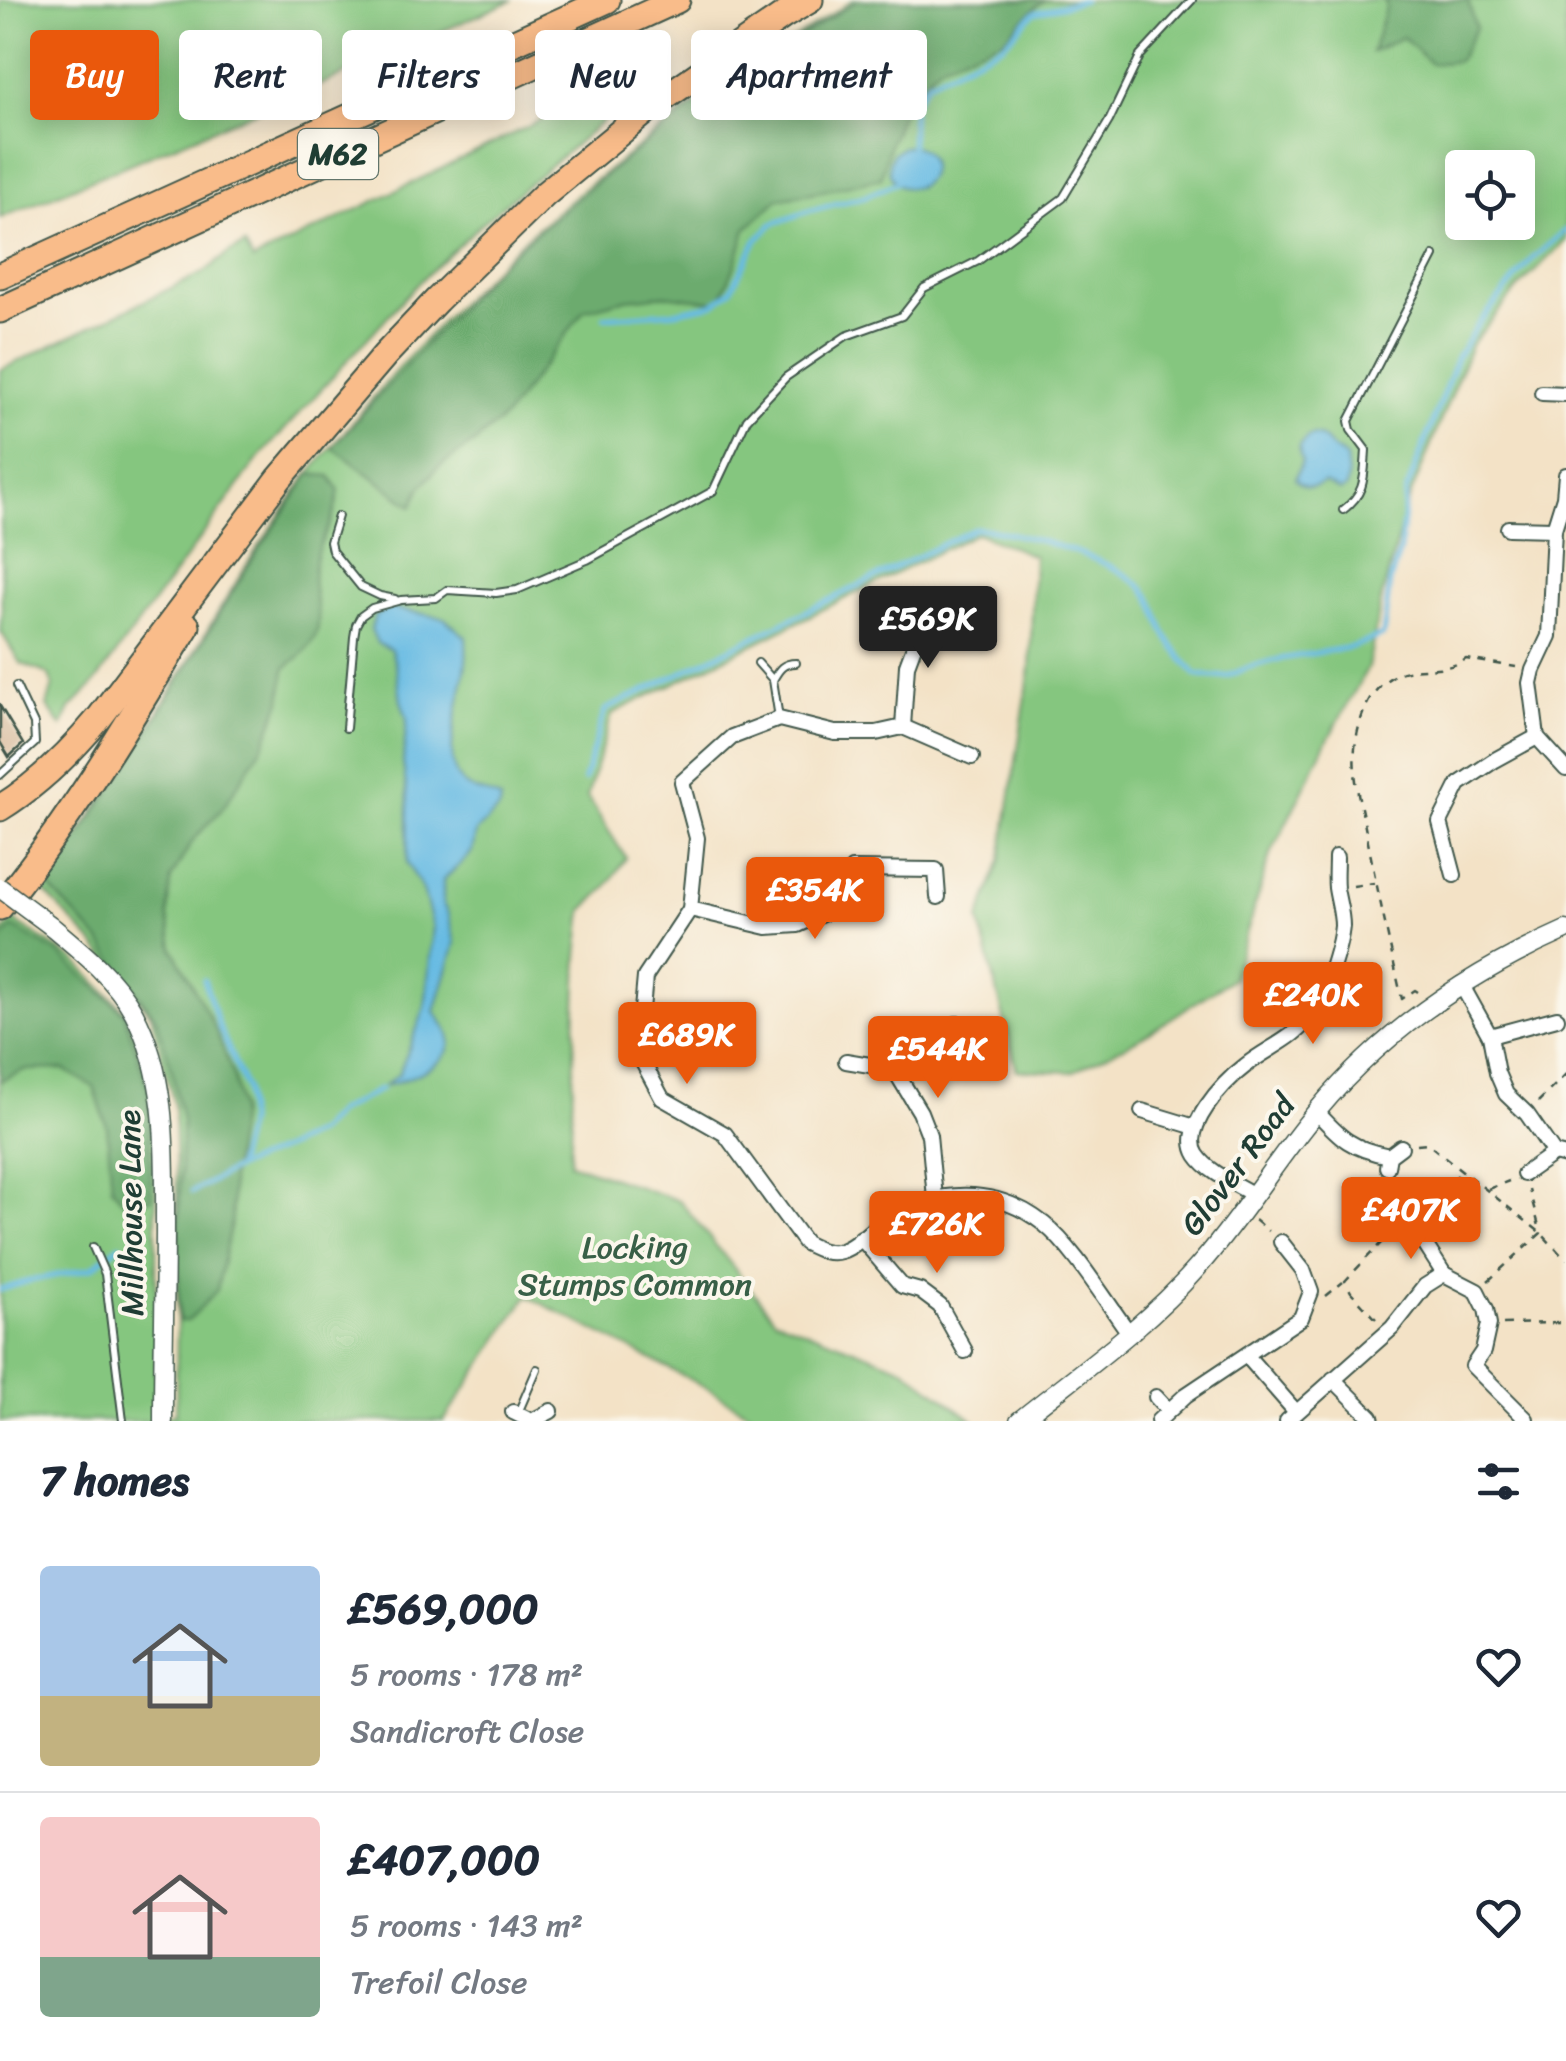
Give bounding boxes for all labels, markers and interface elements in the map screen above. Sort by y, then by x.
chip: Buy [30,30,159,120]
chip: Rent [179,30,322,120]
chip: Filters [342,30,515,120]
chip: New [535,30,671,120]
chip: Apartment [691,30,927,120]
road number: M62 [298,129,378,179]
map controls [1445,150,1535,240]
button: locate [1445,150,1535,240]
pin: £569K [858,586,998,671]
text: £569K [881,590,975,647]
pin: £354K [745,857,885,942]
text: £354K [768,861,862,918]
pin: £240K [1243,962,1383,1047]
text: £240K [1265,966,1361,1023]
pin: £689K [617,1002,757,1087]
text: £689K [640,1006,734,1063]
pin: £544K [868,1016,1008,1101]
text: £544K [890,1020,986,1077]
street label: Glover Road [1165,1080,1312,1249]
street label: Millhouse Lane [101,1109,161,1317]
pin: £407K [1341,1177,1481,1262]
text: £407K [1364,1181,1458,1238]
pin: £726K [867,1191,1007,1276]
text: £726K [891,1195,983,1252]
park label: Locking Stumps Common [518,1219,752,1313]
text: 7 homes [40,1444,189,1518]
icon: filters [1471,1454,1526,1509]
text: £569,000 [350,1572,539,1646]
icon: home [120,1606,240,1726]
icon: heart [1471,1639,1526,1694]
text: 5 rooms · 178 m² [350,1646,583,1703]
text: Sandicroft Close [350,1703,584,1760]
text: £407,000 [350,1823,540,1897]
icon: home [120,1857,240,1977]
icon: heart [1471,1890,1526,1945]
text: 5 rooms · 143 m² [350,1897,583,1954]
text: Trefoil Close [350,1954,527,2011]

